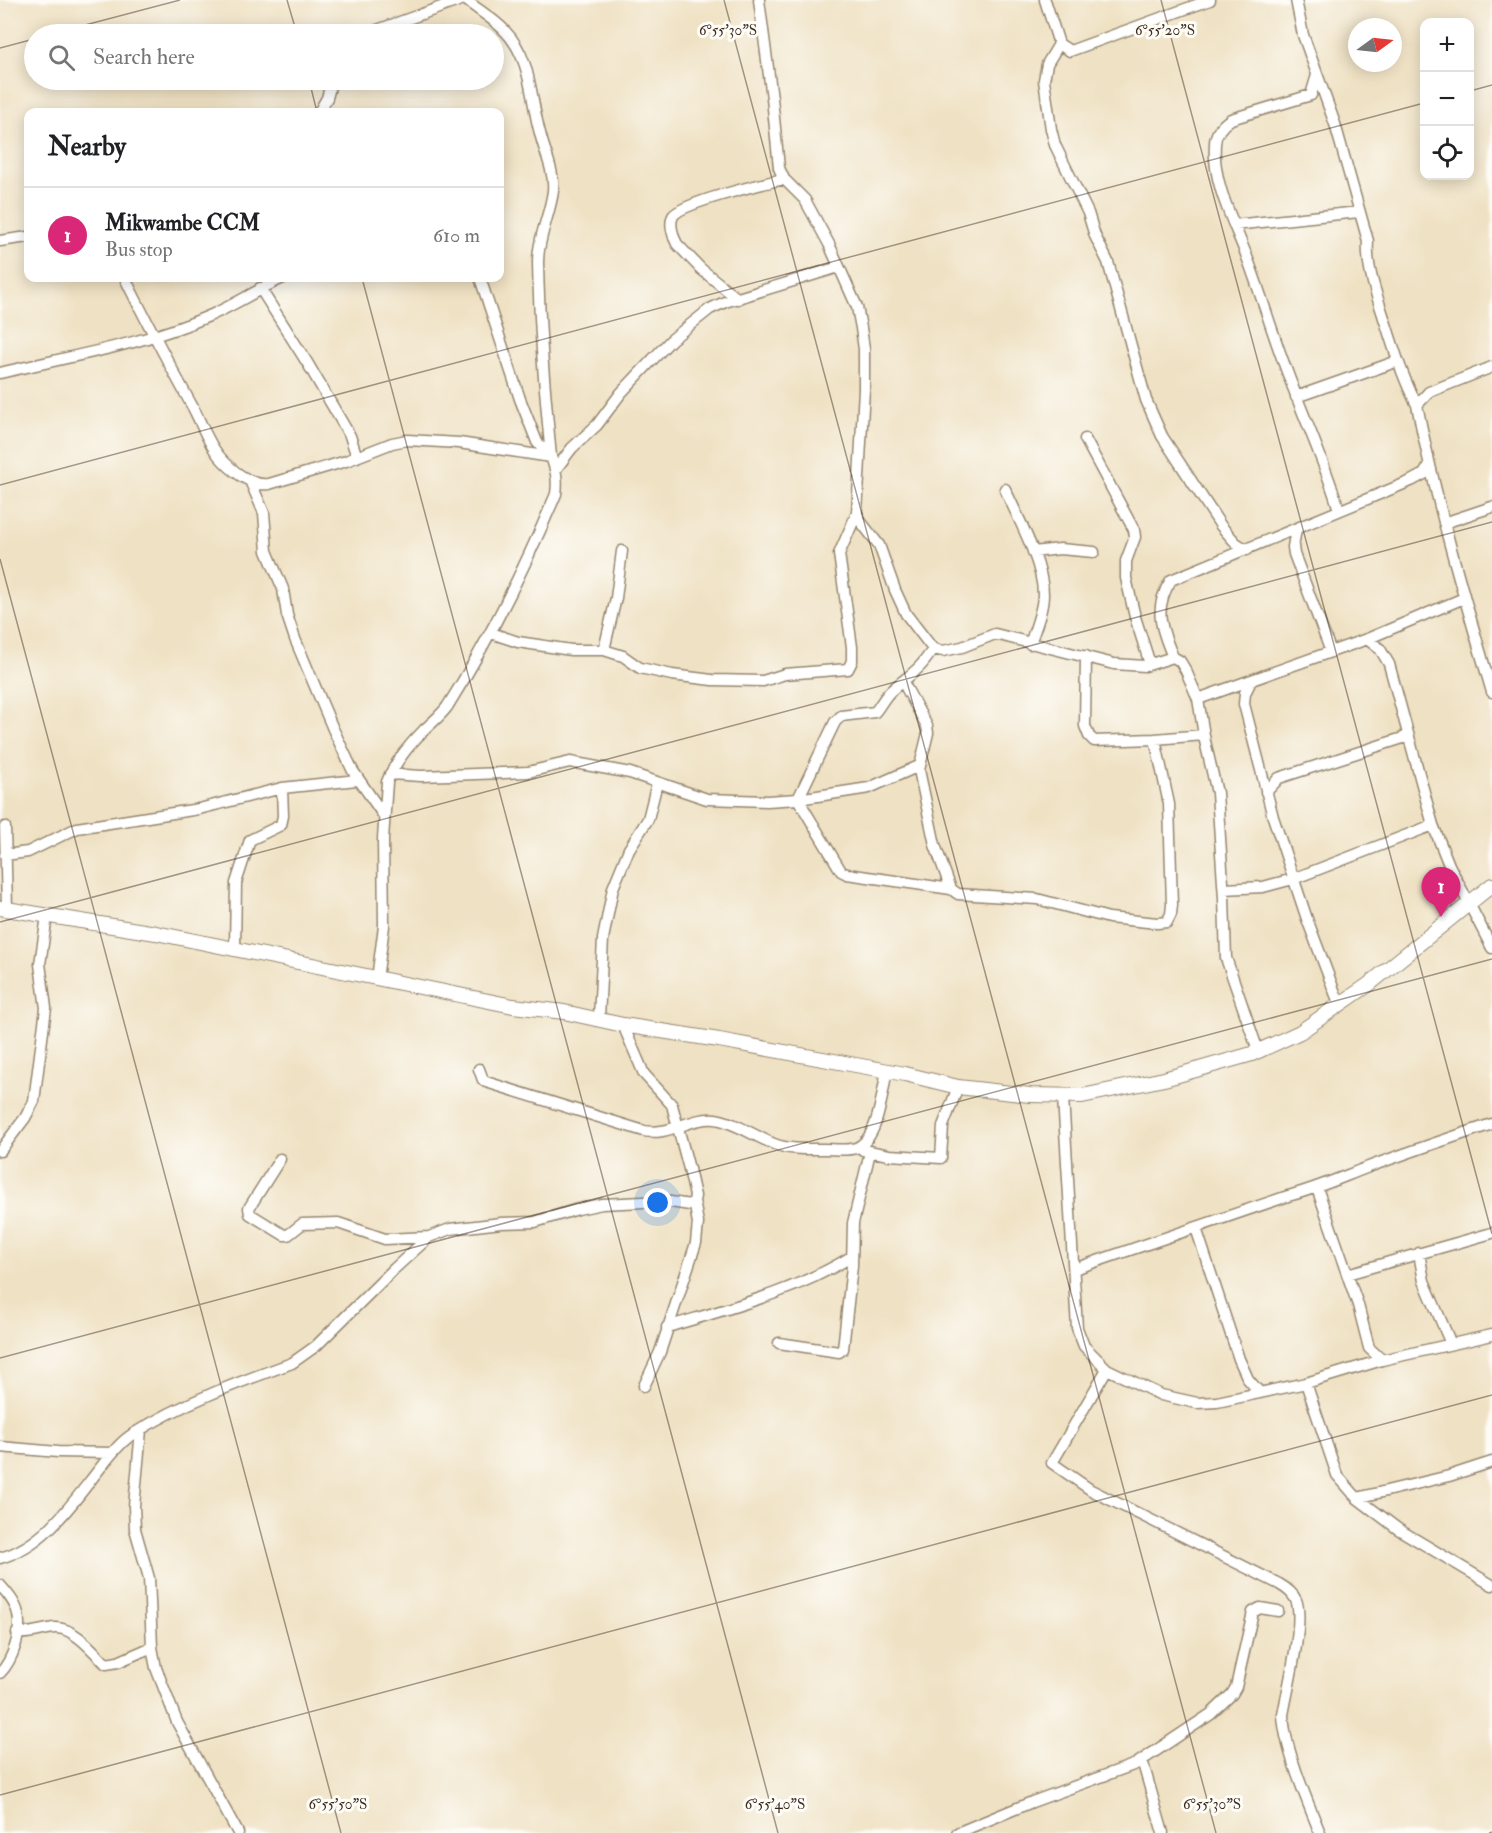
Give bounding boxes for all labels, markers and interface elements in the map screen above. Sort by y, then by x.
north arrow [1348,18,1402,72]
map controls [1420,18,1474,180]
button: + [1420,18,1474,72]
text: 6°55'30"S [699,21,757,40]
text: 6°55'20"S [1135,21,1195,40]
search box [24,24,504,90]
icon: search [45,41,78,74]
text: Search here [93,43,195,71]
button: − [1420,72,1474,126]
button: locate [1420,126,1474,180]
text: Nearby [48,131,126,163]
text: Mikwambe CCM [105,209,260,237]
text: 1 [64,223,71,248]
text: 610 m [433,223,480,248]
text: Bus stop [105,237,173,262]
pin: 1 [1422,868,1460,917]
your location [643,1188,672,1217]
text: 6°55'50"S [309,1795,367,1814]
text: 6°55'40"S [745,1795,805,1814]
text: 6°55'30"S [1183,1795,1241,1814]

